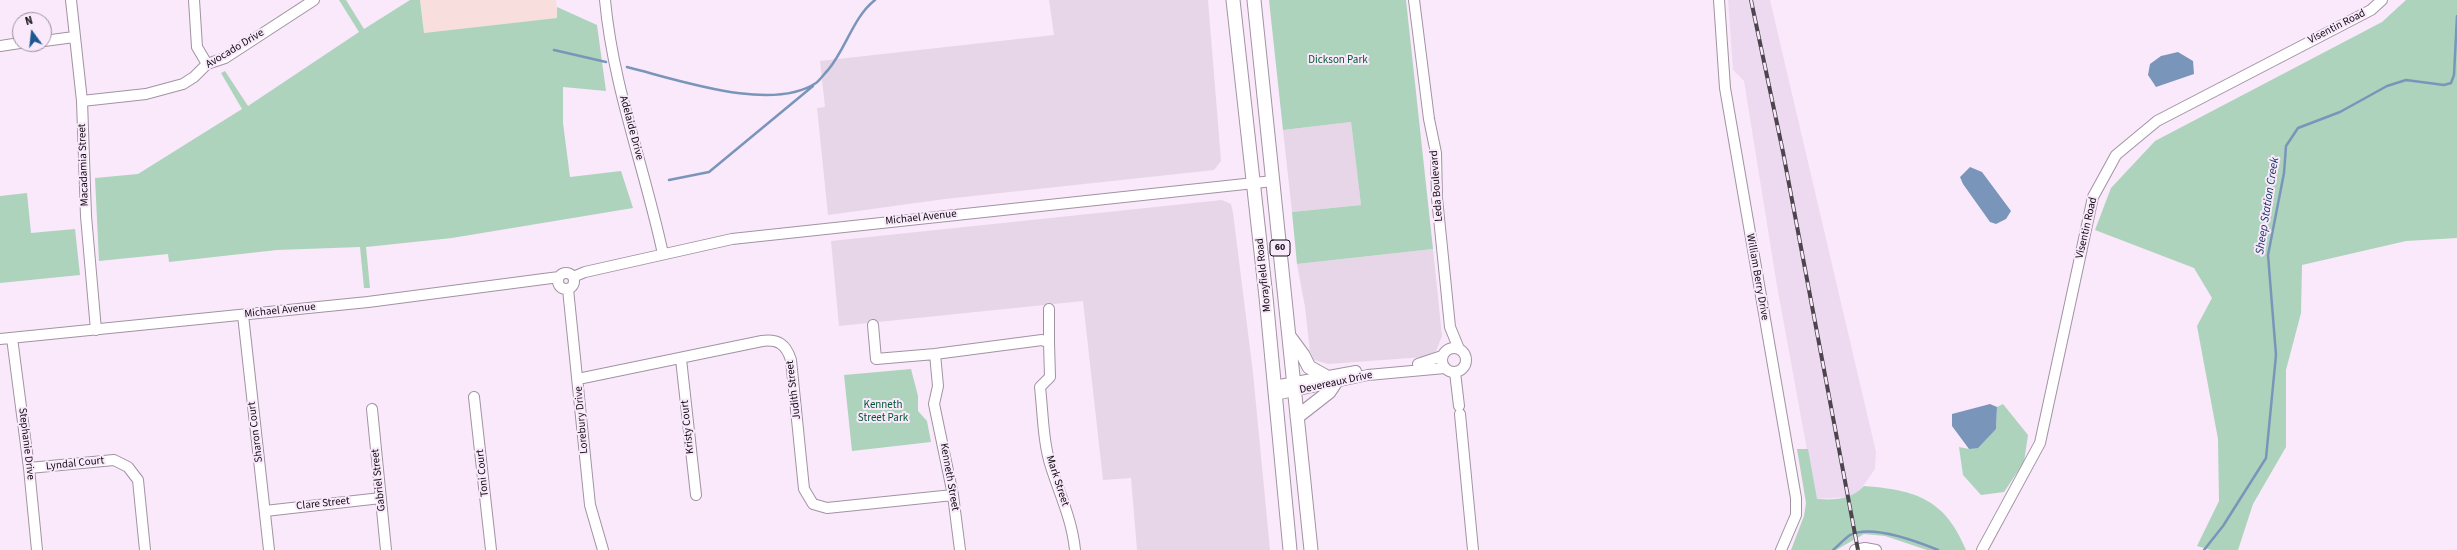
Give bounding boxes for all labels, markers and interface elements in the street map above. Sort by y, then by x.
street label: Visentin Road [2306,7,2368,47]
north arrow [12,12,52,52]
text: N [24,13,34,29]
street label: Avocado Drive [204,26,266,72]
park label: Dickson Park [1308,54,1368,68]
street label: Adelaide Drive [616,94,646,162]
street label: Macadamia Street [76,123,92,207]
street label: Leda Boulevard [1428,150,1446,222]
water label: Sheep Station Creek [2253,156,2283,256]
street label: Visentin Road [2074,196,2100,260]
street label: Michael Avenue [885,208,957,228]
street label: William Berry Drive [1743,233,1771,321]
street label: Morayfield Road [1254,237,1274,313]
road number: 60 [1270,240,1290,256]
street label: Michael Avenue [244,301,316,321]
street label: Judith Street [784,360,804,420]
street label: Devereaux Drive [1298,369,1374,397]
street label: Lorebury Drive [572,386,592,454]
street label: Kristy Court [679,399,697,455]
park label: Kenneth Street Park [858,399,908,425]
street label: Sharon Court [246,401,266,463]
street label: Stephanie Drive [15,407,37,481]
street label: Kenneth Street [937,442,961,512]
street label: Gabriel Street [369,448,389,512]
street label: Toni Court [474,449,492,497]
street label: Lyndal Court [45,454,105,474]
street label: Mark Street [1043,454,1071,508]
street label: Clare Street [296,495,350,513]

